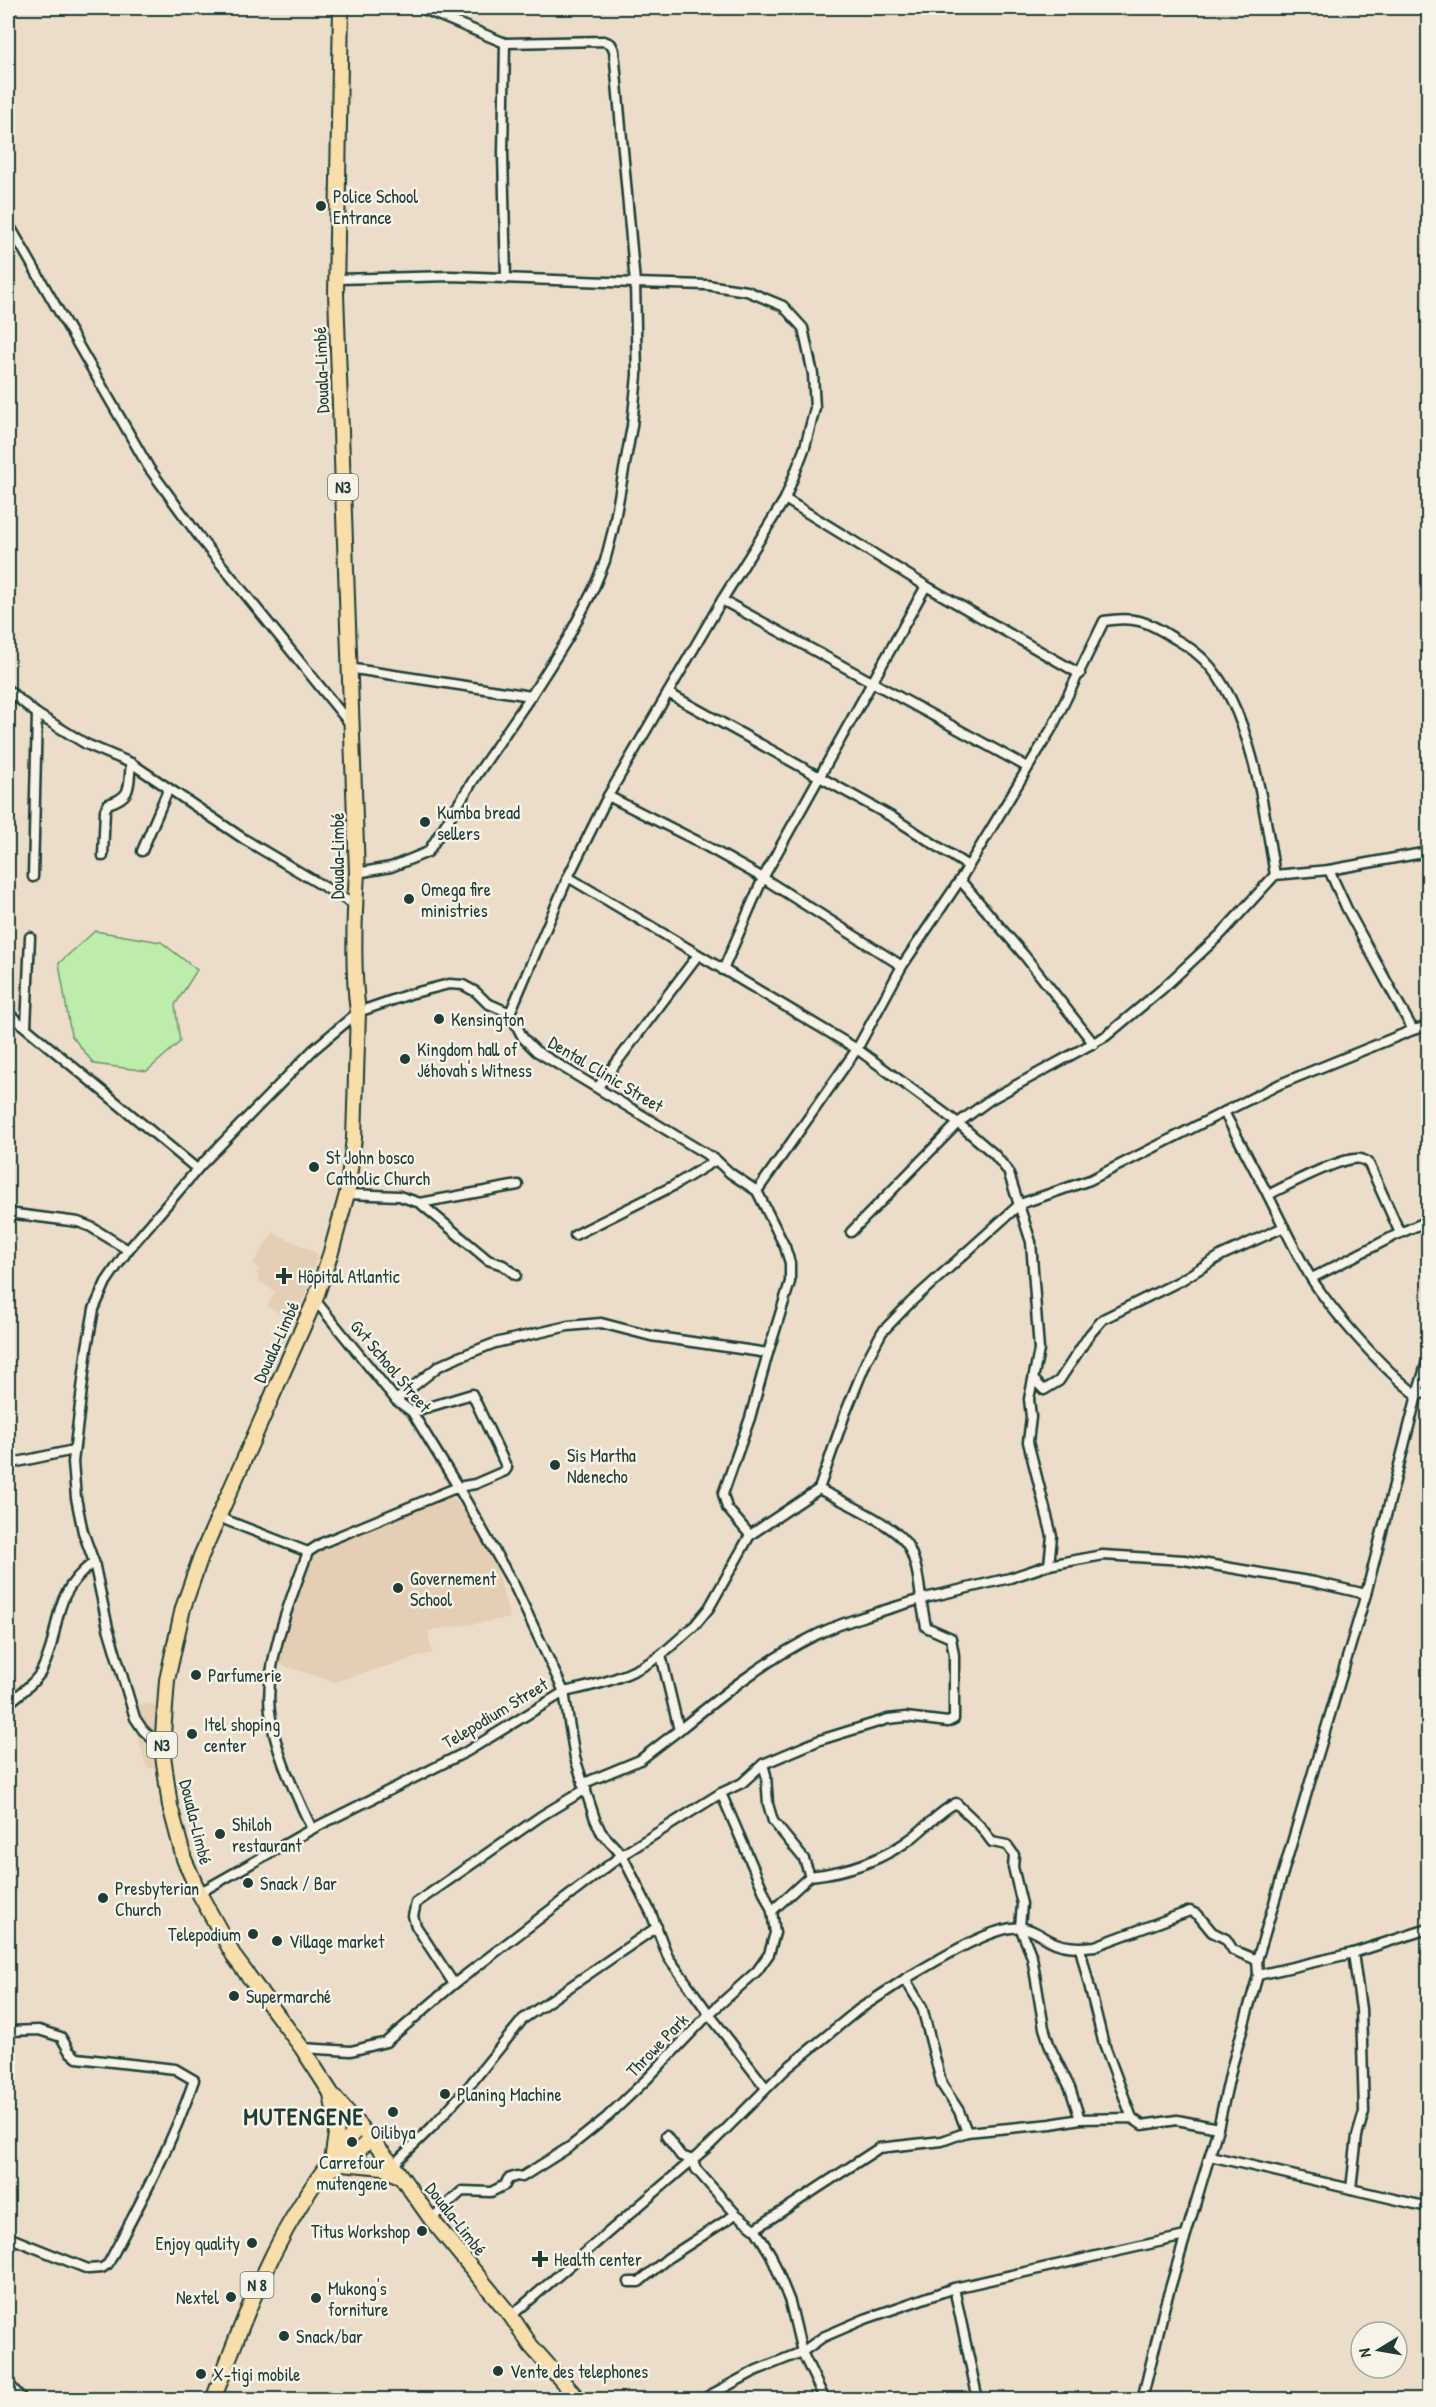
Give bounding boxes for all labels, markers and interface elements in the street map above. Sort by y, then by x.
place label: Police School Entrance [333,184,418,230]
marker: Police School Entrance [314,199,328,213]
street label: Douala-Limbé [307,326,335,414]
road number: N3 [328,474,358,500]
place label: Kumba bread sellers [437,800,520,846]
street label: Douala-Limbé [325,813,350,899]
marker: Kumba bread sellers [418,815,432,829]
place label: Omega fire ministries [421,877,491,923]
marker: Omega fire ministries [402,892,416,906]
place label: Kensington [451,1007,524,1032]
marker: Kensington [432,1012,446,1026]
street label: Dental Clinic Street [544,1030,669,1119]
place label: Kingdom hall of Jéhovah's Witness [417,1037,532,1083]
marker: Kingdom hall of Jéhovah's Witness [398,1052,412,1066]
place label: St John bosco Catholic Church [326,1145,430,1191]
marker: St John bosco Catholic Church [307,1160,321,1174]
place label: Hôpital Atlantic [298,1264,400,1289]
marker: Hôpital Atlantic [275,1267,293,1285]
street label: Douala-Limbé [247,1297,305,1387]
street label: Gvt School Street [345,1314,438,1418]
place label: Sis Martha Ndenecho [567,1443,636,1489]
marker: Sis Martha Ndenecho [548,1458,562,1472]
place label: Governement School [410,1566,497,1612]
marker: Governement School [391,1581,405,1595]
place label: Parfumerie [208,1663,282,1688]
marker: Parfumerie [189,1668,203,1682]
street label: Telepodium Street [438,1671,553,1754]
place label: Itel shoping center [204,1712,280,1758]
marker: Itel shoping center [185,1727,199,1741]
road number: N3 [147,1732,177,1758]
street label: Douala-Limbé [173,1777,219,1867]
place label: Shiloh restaurant [232,1812,303,1858]
marker: Shiloh restaurant [213,1827,227,1841]
place label: Snack / Bar [260,1871,337,1896]
place label: Presbyterian Church [115,1876,199,1922]
marker: Snack / Bar [241,1876,255,1890]
marker: Presbyterian Church [96,1891,110,1905]
place label: Telepodium [168,1922,241,1947]
marker: Telepodium [246,1927,260,1941]
place label: Village market [289,1929,385,1954]
marker: Village market [270,1934,284,1948]
place label: Supermarché [246,1984,331,2009]
marker: Supermarché [227,1989,241,2003]
street label: Throwe Park [620,2007,694,2082]
place label: Planing Machine [457,2082,562,2107]
marker: Planing Machine [438,2087,452,2101]
district label: MUTENGENE [243,2100,365,2132]
marker: Oilibya [386,2105,400,2119]
place label: Oilibya [371,2120,415,2145]
marker: Carrefour mutengene [345,2135,359,2149]
place label: Carrefour mutengene [316,2150,388,2196]
street label: Douala-Limbé [419,2177,493,2261]
place label: Titus Workshop [311,2219,410,2244]
marker: Titus Workshop [415,2224,429,2238]
place label: Enjoy quality [155,2231,240,2256]
marker: Enjoy quality [245,2236,259,2250]
place label: Health center [554,2247,642,2272]
marker: Health center [531,2250,549,2268]
road number: N 8 [240,2272,274,2298]
place label: Mukong's forniture [328,2276,388,2322]
place label: Nextel [176,2285,219,2310]
marker: Nextel [224,2290,238,2304]
marker: Mukong's forniture [309,2291,323,2305]
north arrow [1349,2320,1409,2380]
place label: Snack/bar [296,2324,363,2349]
marker: Snack/bar [277,2329,291,2343]
text: N [1353,2346,1376,2359]
place label: Vente des telephones [510,2359,648,2384]
place label: X-tigi mobile [213,2362,300,2387]
marker: Vente des telephones [491,2364,505,2378]
marker: X-tigi mobile [194,2367,208,2381]

